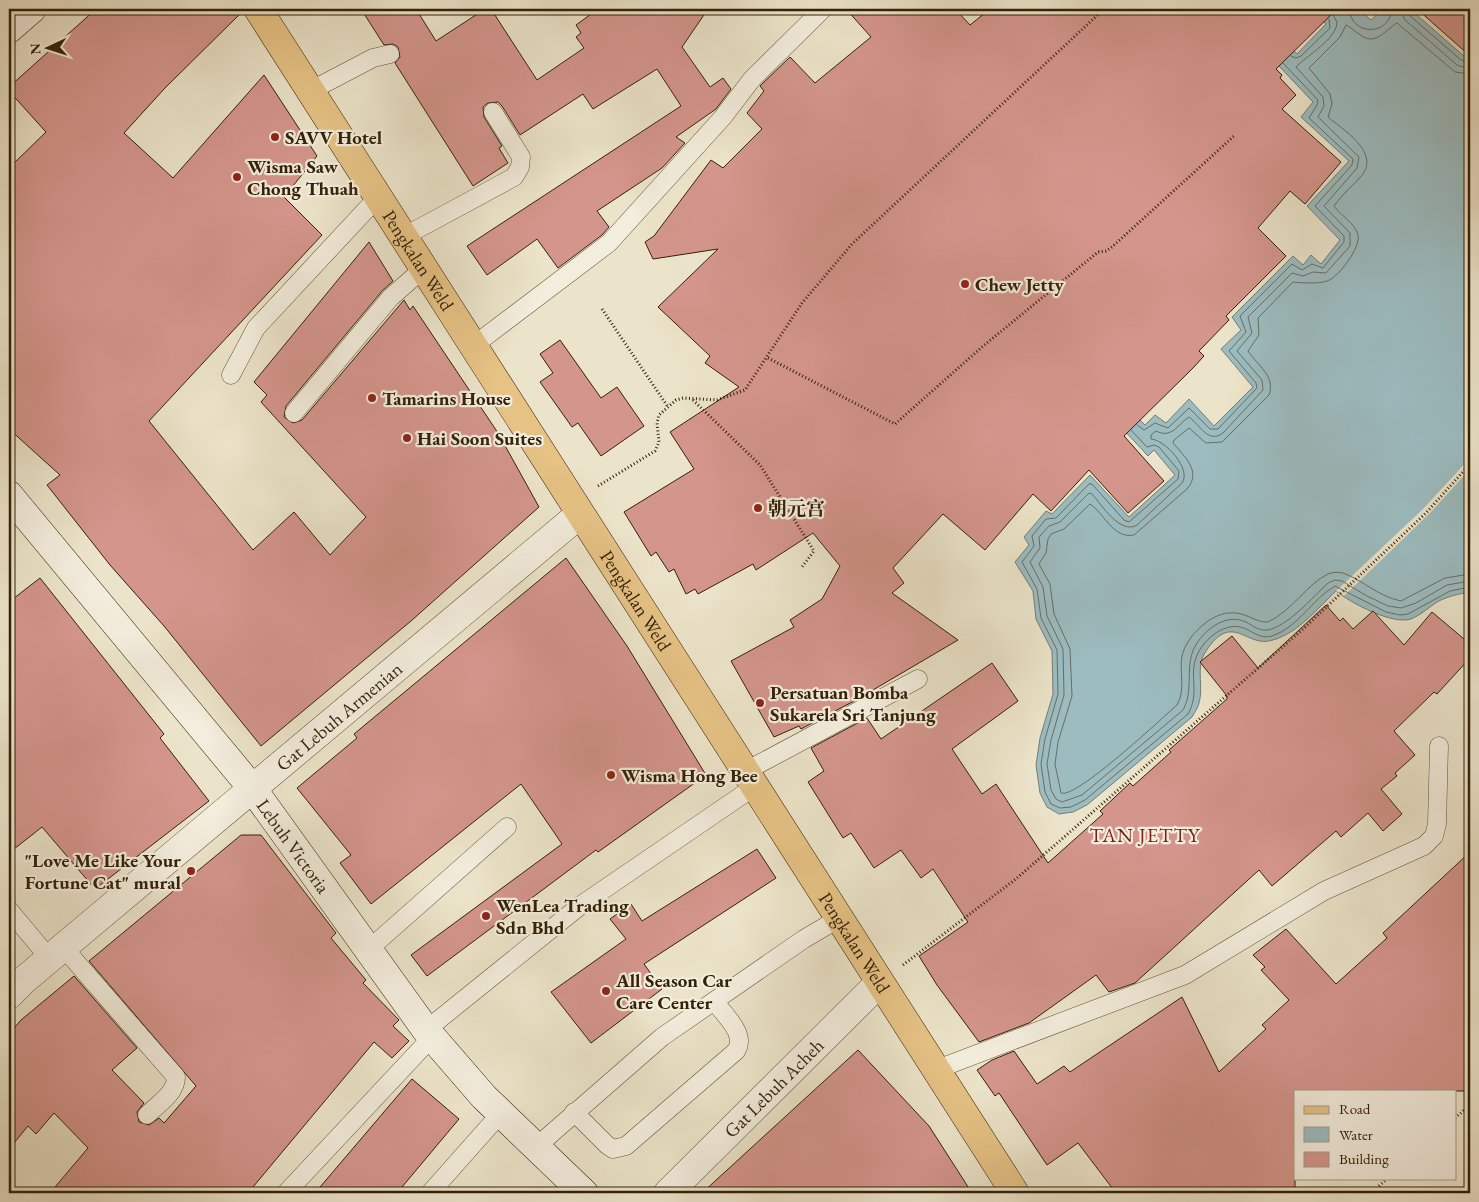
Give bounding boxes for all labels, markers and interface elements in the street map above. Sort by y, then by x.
north arrow [22,22,72,72]
text: N [26,42,44,55]
place label: SAVV Hotel [285,125,383,150]
marker: SAVV Hotel [269,131,281,143]
place label: Wisma Saw Chong Thuah [247,154,359,201]
marker: Wisma Saw Chong Thuah [231,171,243,183]
street label: Pengkalan Weld [377,205,460,316]
place label: Chew Jetty [975,272,1065,297]
marker: Chew Jetty [959,278,971,290]
place label: Tamarins House [382,386,511,411]
marker: Tamarins House [366,392,378,404]
place label: Hai Soon Suites [417,426,542,451]
marker: Hai Soon Suites [401,432,413,444]
place label: 朝元宫 [768,496,825,521]
marker: 朝元宫 [752,502,764,514]
street label: Pengkalan Weld [595,545,678,656]
street label: Gat Lebuh Armenian [271,656,407,776]
place label: Persatuan Bomba Sukarela Sri Tanjung [770,680,936,727]
marker: Persatuan Bomba Sukarela Sri Tanjung [754,697,766,709]
place label: Wisma Hong Bee [621,763,758,788]
marker: Wisma Hong Bee [605,769,617,781]
street label: Lebuh Victoria [251,794,336,899]
district label: TAN JETTY [1090,822,1201,848]
place label: "Love Me Like Your Fortune Cat" mural [24,848,182,895]
marker: "Love Me Like Your Fortune Cat" mural [185,865,197,877]
street label: Pengkalan Weld [813,887,897,998]
place label: WenLea Trading Sdn Bhd [496,893,629,940]
marker: WenLea Trading Sdn Bhd [480,910,492,922]
place label: All Season Car Care Center [615,968,732,1015]
marker: All Season Car Care Center [600,985,612,997]
street label: Gat Lebuh Acheh [718,1033,829,1143]
legend [1294,1090,1456,1180]
text: Road [1339,1099,1371,1118]
text: Water [1339,1125,1373,1144]
text: Building [1339,1149,1389,1168]

